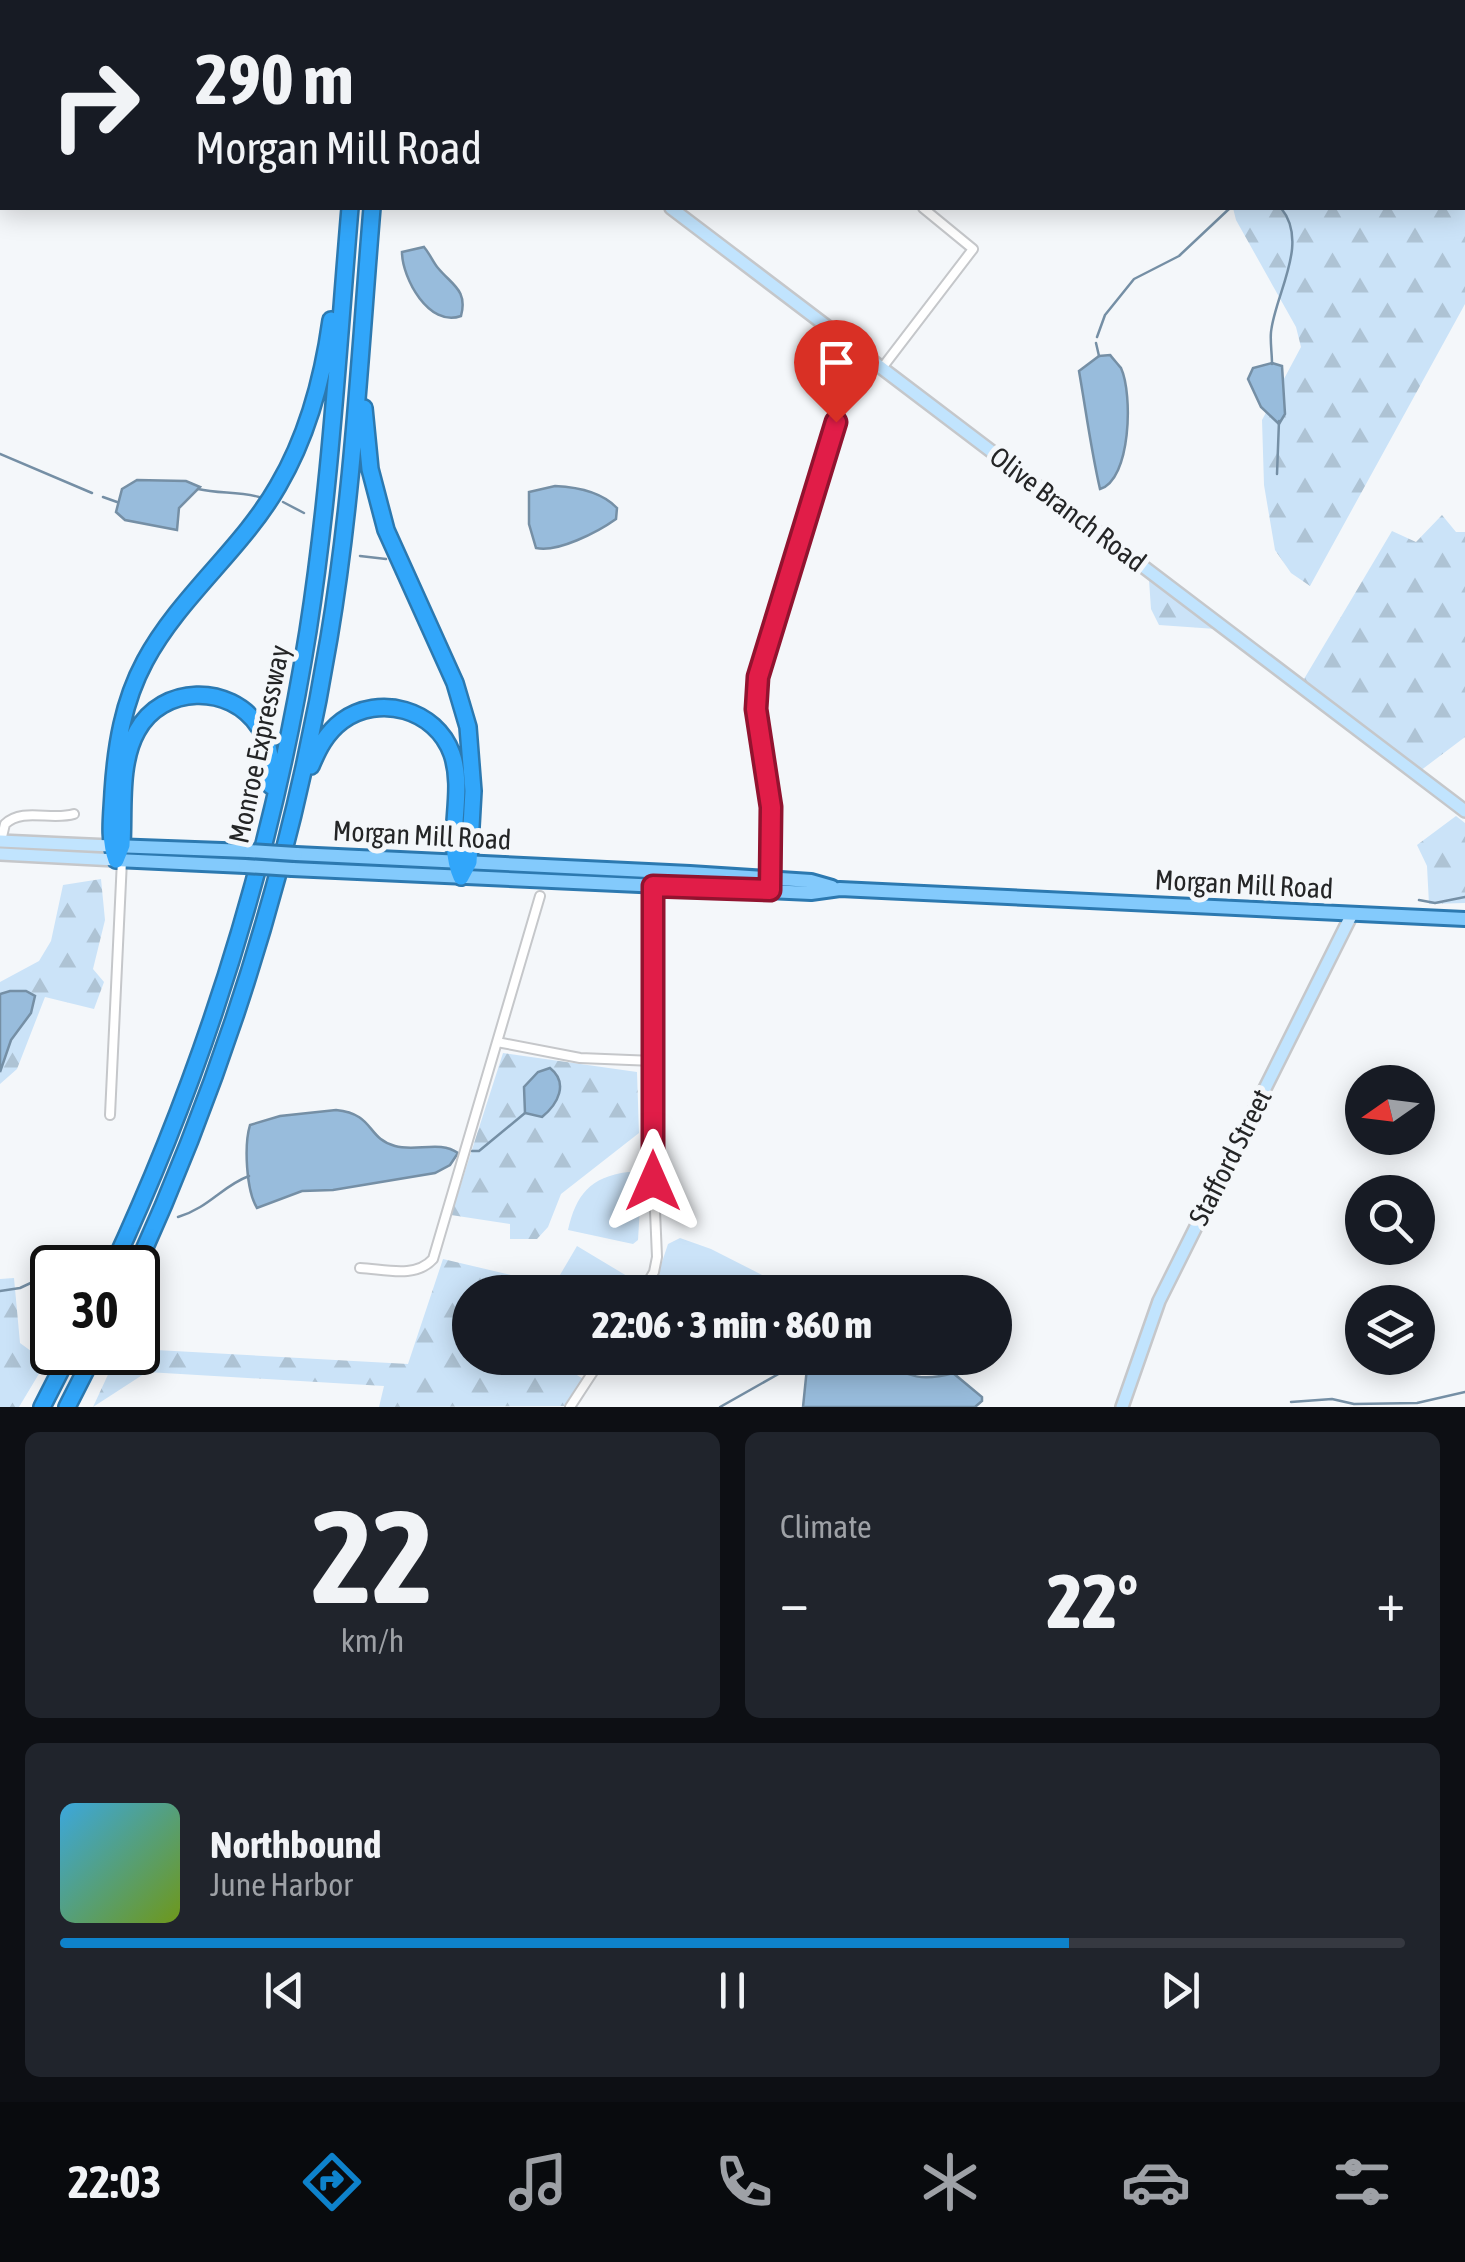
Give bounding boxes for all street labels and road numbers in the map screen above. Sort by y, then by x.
street label: Olive Branch Road [984,440,1152,578]
street label: Monroe Expressway [222,642,296,846]
street label: Morgan Mill Road [332,814,512,856]
street label: Morgan Mill Road [1154,863,1334,905]
street label: Stafford Street [1182,1084,1278,1230]

